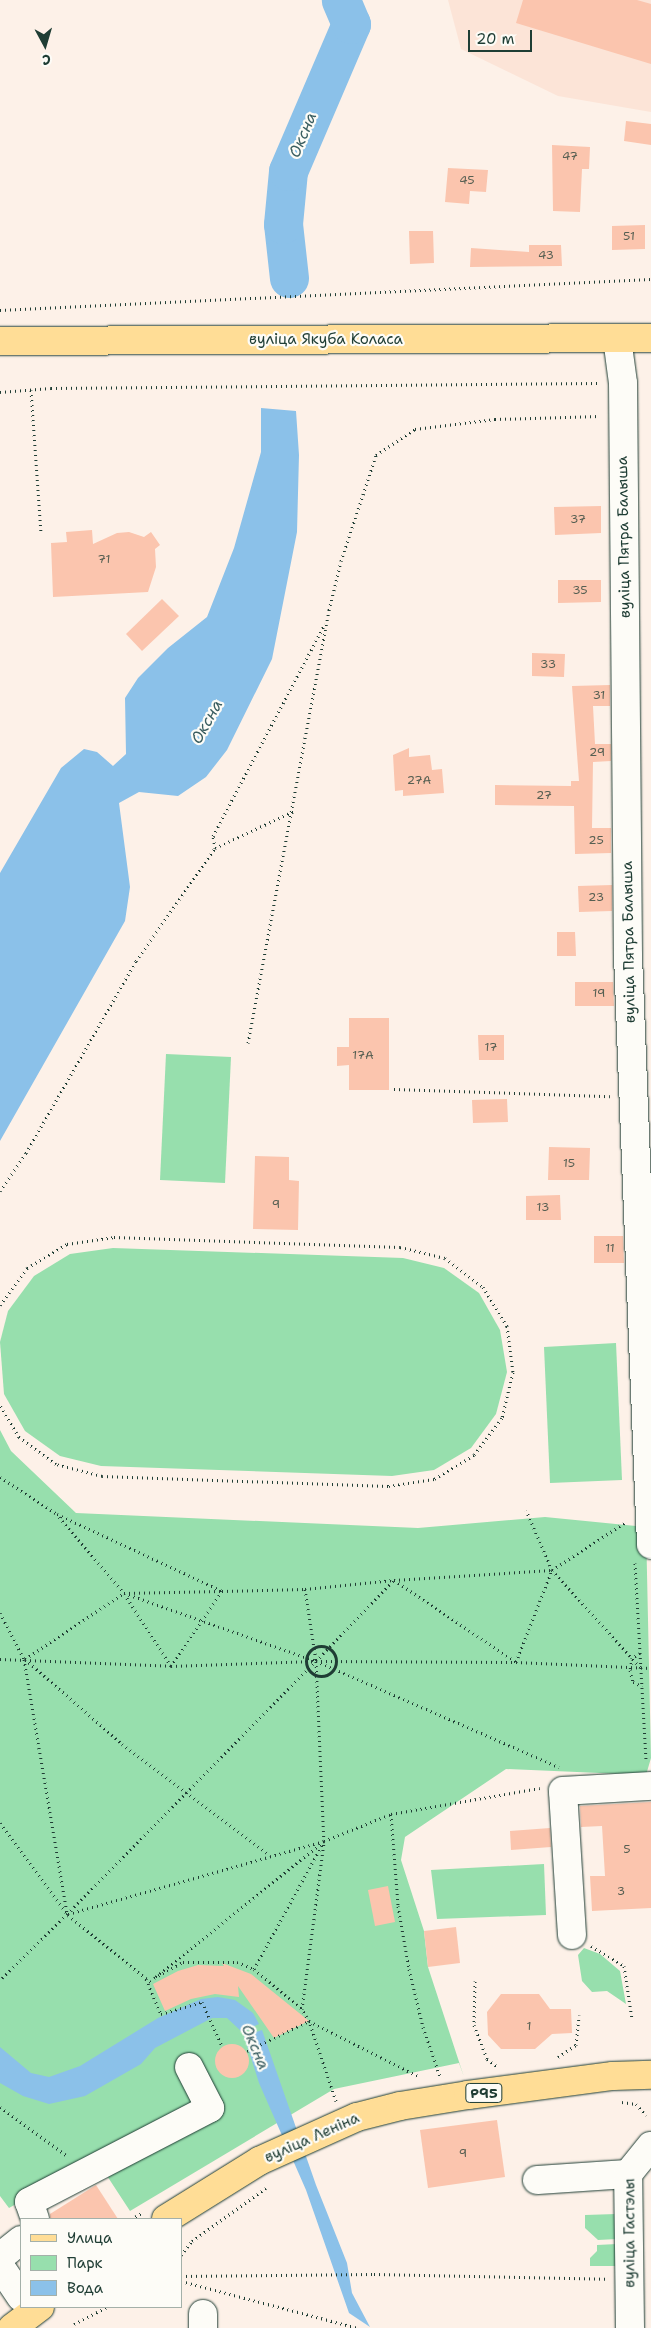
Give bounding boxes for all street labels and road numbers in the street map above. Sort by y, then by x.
street label: вуліца Якуба Коласа [249,331,403,349]
street label: вуліца Пятра Балыша [614,456,634,618]
street label: вуліца Пятра Балыша [619,861,639,1023]
road number: Р95 [465,2082,503,2104]
street label: вуліца Леніна [262,2109,362,2167]
street label: вуліца Гастэлы [621,2178,639,2288]

